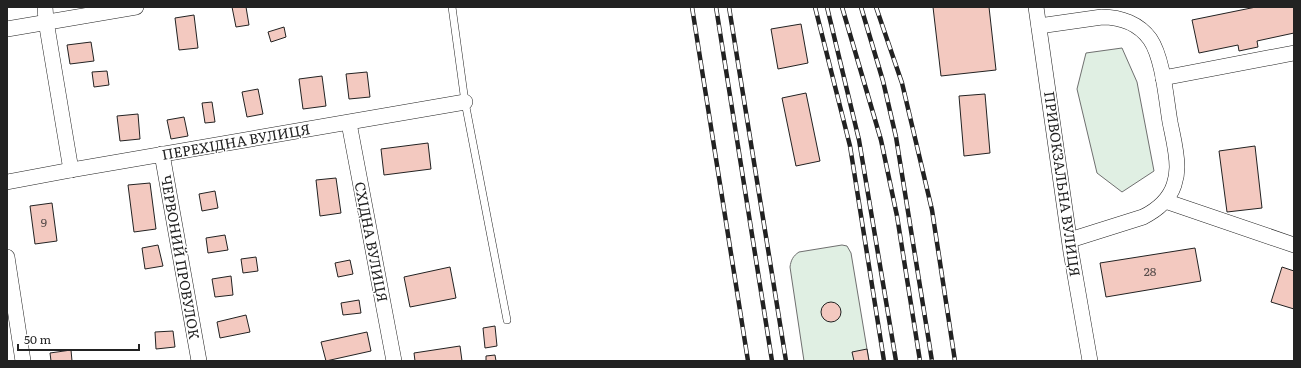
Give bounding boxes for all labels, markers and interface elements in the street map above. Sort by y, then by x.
street label: ПРИВОКЗАЛЬНА ВУЛИЦЯ [1040,90,1086,278]
street label: ПЕРЕХІДНА ВУЛИЦЯ [160,118,312,164]
street label: ЧЕРВОНИЙ ПРОВУЛОК [157,173,205,341]
street label: СХІДНА ВУЛИЦЯ [350,180,393,304]
house number: 9 [41,213,47,231]
house number: 28 [1144,262,1157,280]
scale bar [18,326,139,352]
text: 50 m [24,330,51,348]

